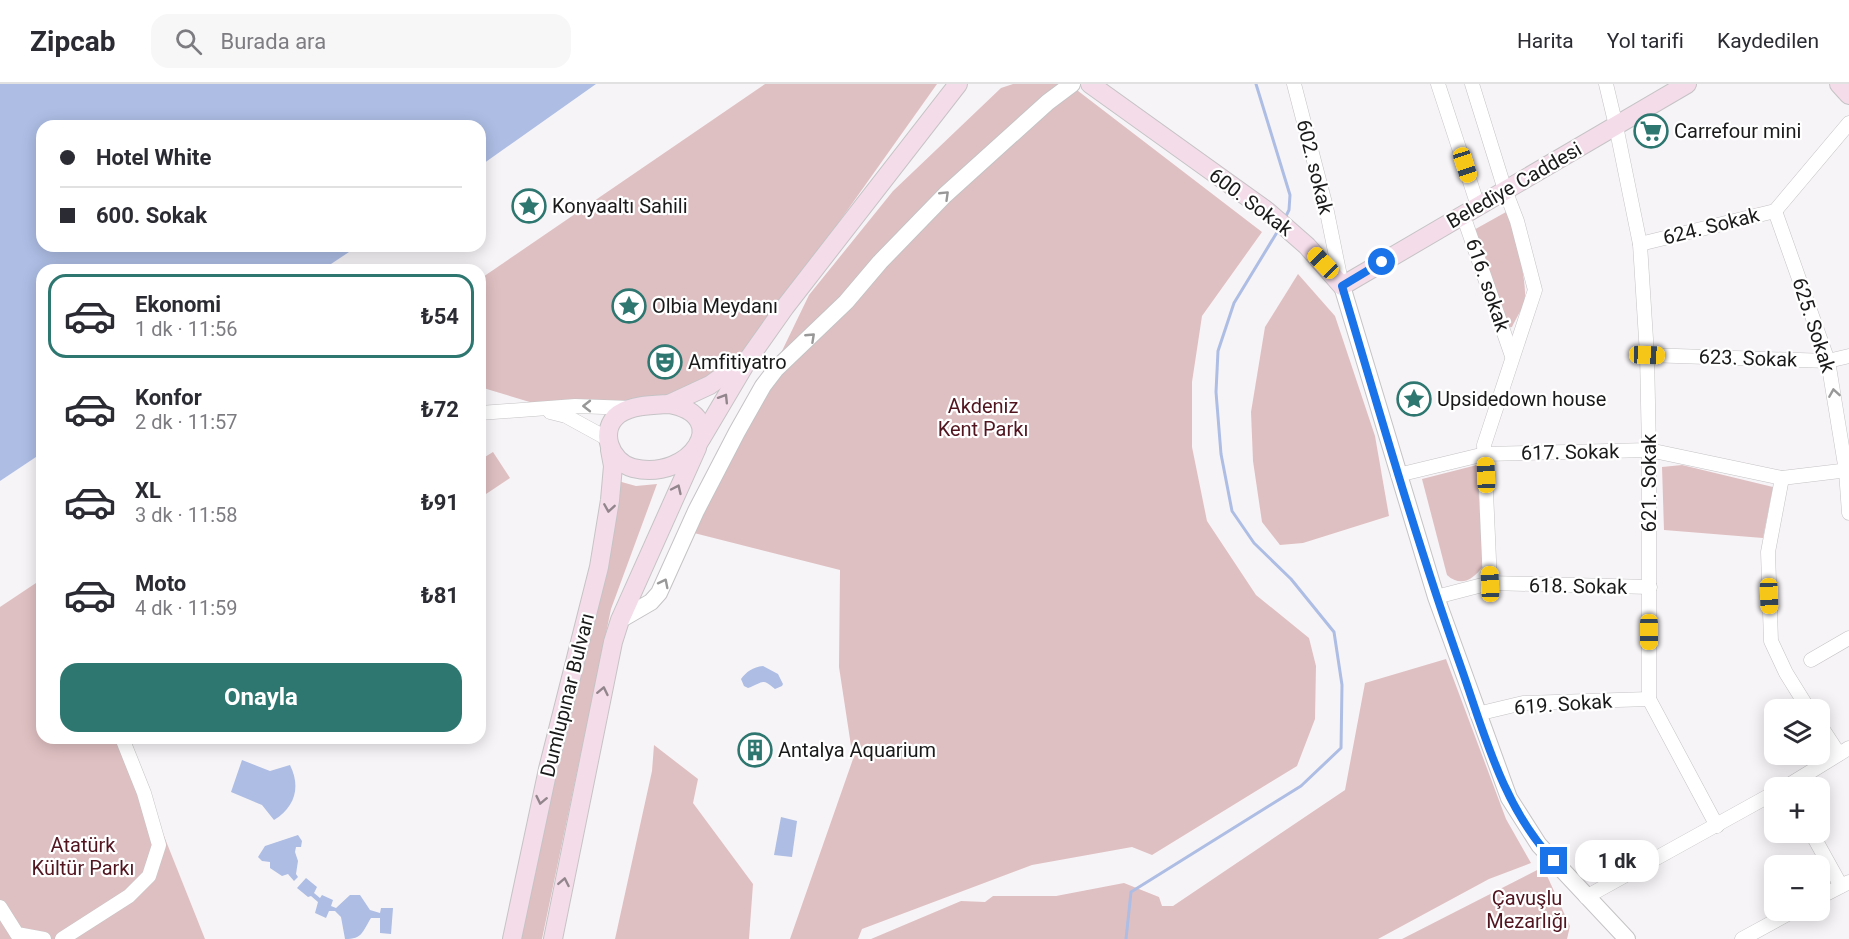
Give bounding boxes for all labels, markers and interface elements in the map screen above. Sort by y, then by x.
search box [151,14,571,68]
text: Zipcab [30,25,115,58]
icon: search [172,25,205,58]
text: Burada ara [220,29,326,54]
text: Harita [1517,29,1574,53]
text: Yol tarifi [1607,29,1684,53]
text: Kaydedilen [1717,29,1819,53]
supermarket icon: Carrefour mini [1633,113,1669,149]
street label: 602. sokak [1292,117,1339,218]
place label: Carrefour mini [1674,119,1801,143]
street label: Belediye Caddesi [1442,137,1586,233]
text: Hotel White [96,145,211,170]
car [1451,145,1479,185]
street label: 600. Sokak [1204,163,1298,242]
place icon: Konyaaltı Sahili [511,188,547,224]
one-way arrow [938,191,949,202]
place label: Konyaaltı Sahili [552,194,688,218]
street label: 624. Sokak [1660,202,1762,250]
text: 600. Sokak [96,203,207,228]
street label: 616. sokak [1461,235,1515,335]
car [1304,244,1342,282]
route start [1368,248,1395,275]
street label: 625. Sokak [1787,275,1841,376]
place icon: Olbia Meydanı [611,288,647,324]
icon: car [63,289,117,343]
text: Ekonomi [135,292,221,317]
place label: Olbia Meydanı [652,294,778,318]
text: ₺54 [421,304,459,329]
text: 1 dk · 11:56 [135,317,238,341]
one-way arrow [804,333,815,344]
theatre icon: Amfitiyatro [647,344,683,380]
street label: 623. Sokak [1698,344,1798,372]
car [1629,345,1665,365]
place label: Amfitiyatro [688,350,787,374]
place icon: Upsidedown house [1396,381,1432,417]
icon: car [63,382,117,436]
text: Konfor [135,385,202,410]
place label: Upsidedown house [1437,387,1606,411]
one-way arrow [1828,388,1840,398]
one-way arrow [717,394,729,404]
park label: Akdeniz Kent Parkı [938,394,1028,441]
text: ₺72 [421,397,459,422]
one-way arrow [582,400,591,412]
text: 2 dk · 11:57 [135,410,238,434]
street label: 621. Sokak [1637,433,1661,532]
street label: 617. Sokak [1521,439,1620,465]
car [1476,457,1496,493]
icon: car [63,475,117,529]
text: XL [135,478,161,503]
one-way arrow [670,485,682,496]
text: ₺91 [421,490,459,515]
one-way arrow [603,502,616,512]
text: 3 dk · 11:58 [135,503,238,527]
car [1480,566,1500,602]
icon: car [63,568,117,622]
text: Moto [135,571,186,596]
street label: 618. Sokak [1529,573,1628,599]
car [1759,578,1779,614]
one-way arrow [657,579,668,590]
text: ₺81 [421,583,459,608]
text: 4 dk · 11:59 [135,596,238,620]
street label: Dumlupınar Bulvarı [535,611,599,779]
car [1640,614,1658,650]
button: Onayla [60,663,462,732]
one-way arrow [596,686,609,696]
street label: 619. Sokak [1513,689,1614,719]
map controls [1764,699,1830,921]
button: layers [1764,699,1830,765]
building icon: Antalya Aquarium [737,732,773,768]
place label: Antalya Aquarium [778,738,936,762]
button: + [1764,777,1830,843]
one-way arrow [535,794,548,804]
park label: Atatürk Kültür Parkı [32,833,134,880]
callout: 1 dk [1575,840,1659,882]
route end [1540,847,1567,874]
text: 1 dk [1598,849,1636,873]
button: − [1764,855,1830,921]
one-way arrow [557,877,570,887]
park label: Çavuşlu Mezarlığı [1486,886,1568,933]

